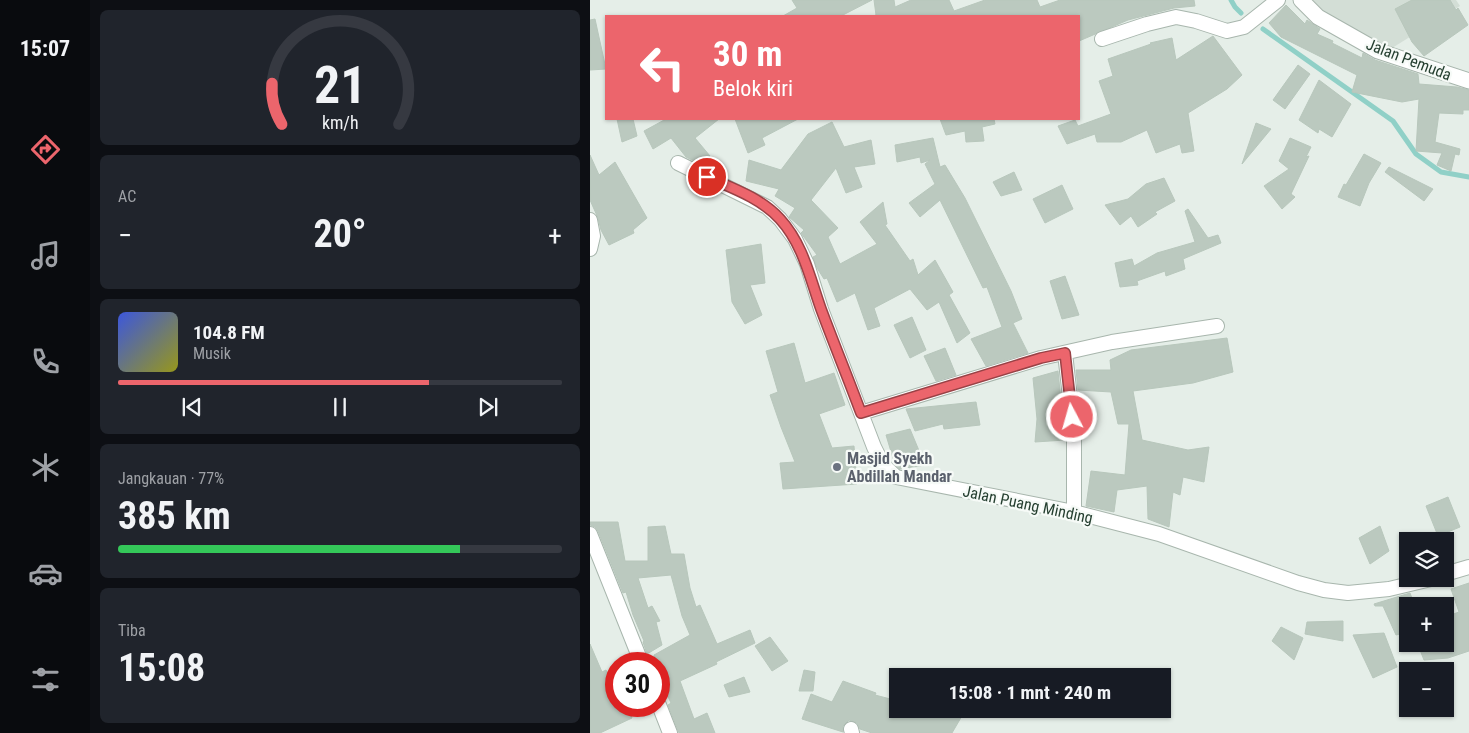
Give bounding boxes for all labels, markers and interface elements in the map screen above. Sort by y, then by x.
text: 30 m [713,34,782,75]
icon: left [630,35,695,100]
street label: Jalan Pemuda [1363,35,1454,84]
text: 15:07 [20,36,70,61]
text: 21 [314,55,366,116]
text: Belok kiri [713,76,793,101]
text: km/h [322,112,358,133]
icon: directions [28,132,63,167]
pin [686,156,728,198]
icon: arrive [693,163,721,191]
text: AC [118,187,136,206]
text: 20° [313,212,367,256]
text: − [118,219,132,252]
text: + [548,219,562,252]
icon: music [28,238,63,273]
text: 104.8 FM [193,321,265,344]
icon: phone [28,344,63,379]
text: Musik [193,344,231,363]
position arrow [1045,390,1097,442]
icon: previous [178,393,206,421]
icon: pause [326,393,354,421]
icon: next [474,393,502,421]
place label: Masjid Syekh Abdillah Mandar [847,449,952,486]
icon: climate [28,450,63,485]
marker: Masjid Syekh Abdillah Mandar [831,461,843,473]
text: Jangkauan · 77% [118,469,224,488]
street label: Jalan Puang Minding [961,481,1095,528]
text: 385 km [118,494,231,538]
map controls [1399,532,1454,717]
button: layers [1399,532,1454,587]
icon: car [28,556,63,591]
button: + [1399,597,1454,652]
text: Tiba [118,621,146,640]
text: 15:08 [118,646,205,690]
speed limit sign: 30 [605,652,670,717]
icon: filters [28,662,63,697]
button: − [1399,662,1454,717]
text: 15:08 · 1 mnt · 240 m [949,681,1111,704]

